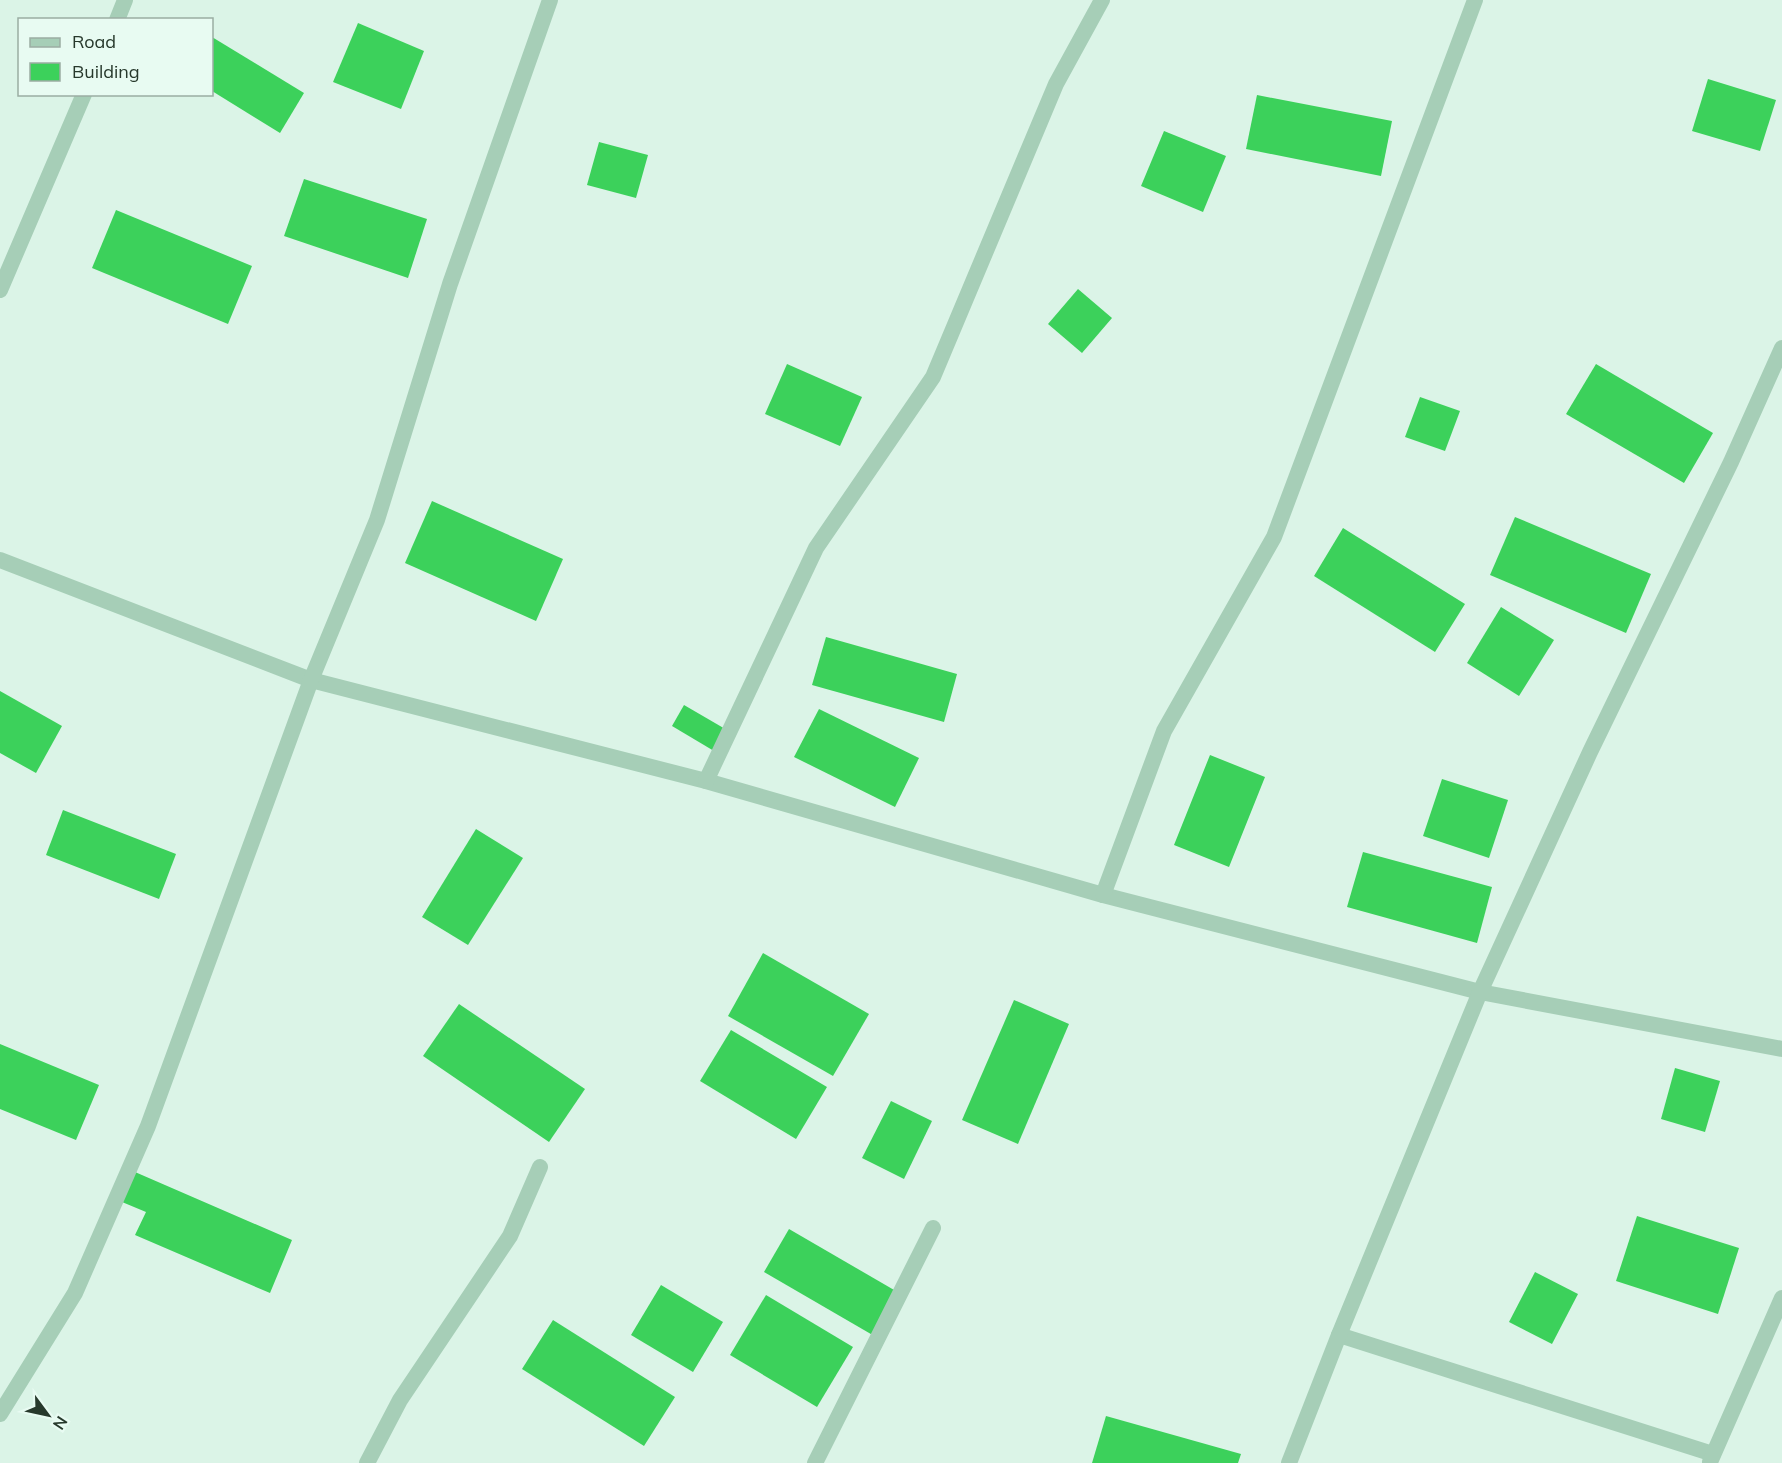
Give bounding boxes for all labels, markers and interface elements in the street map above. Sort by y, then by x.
legend [18,18,213,96]
text: Road [72,30,116,53]
text: Building [72,60,140,83]
north arrow [18,1385,78,1445]
text: N [49,1413,72,1434]

